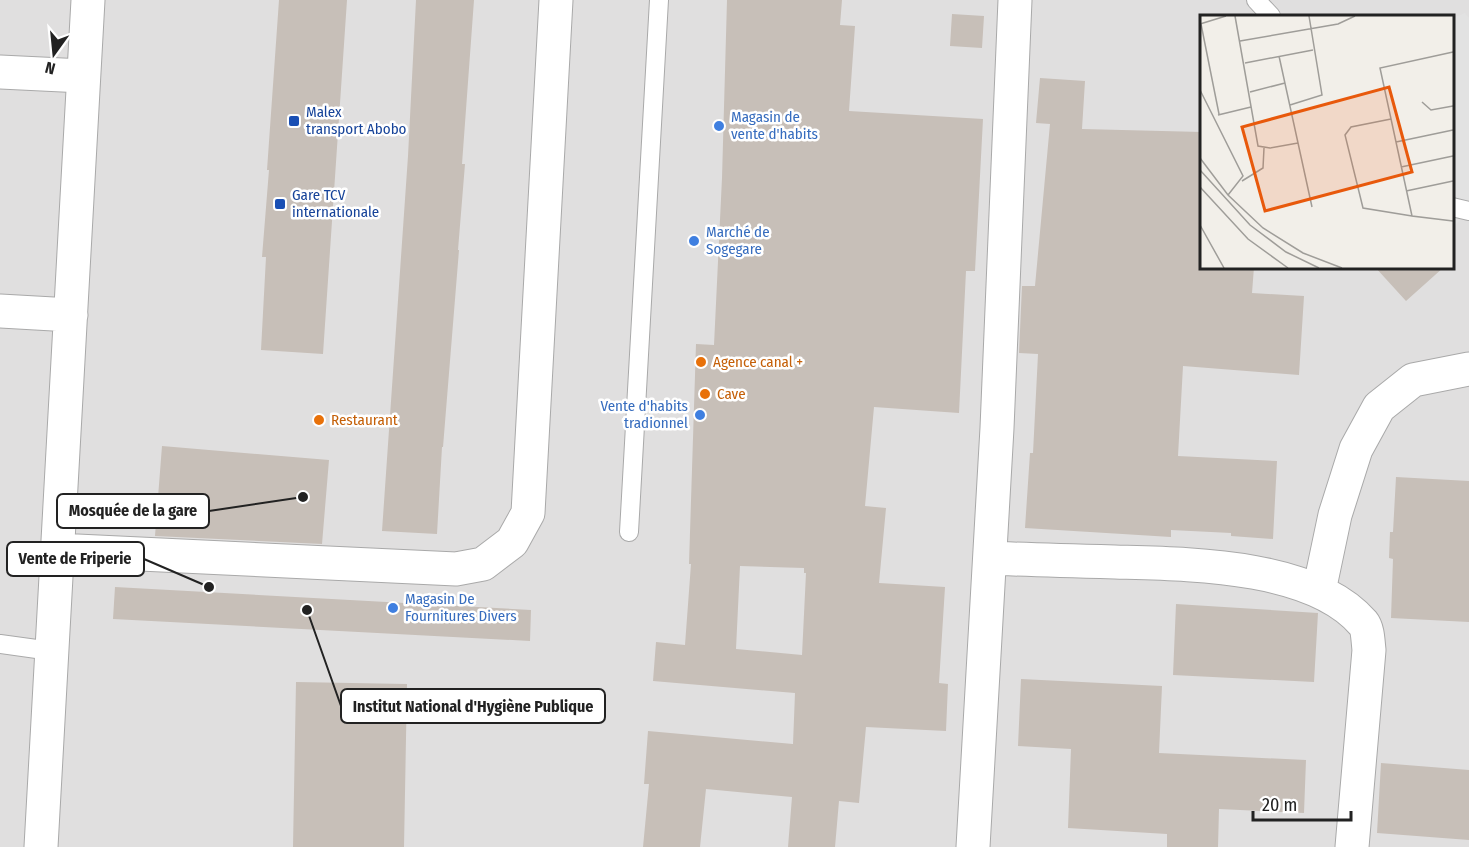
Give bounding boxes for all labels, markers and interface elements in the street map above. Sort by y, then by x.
inset map [1200,15,1454,268]
north arrow [24,24,84,84]
text: N [43,58,57,78]
place label: Malex transport Abobo [306,103,407,138]
place label: Magasin de vente d'habits [731,108,818,143]
marker: Malex transport Abobo [287,114,301,128]
marker: Magasin de vente d'habits [712,119,726,133]
place label: Gare TCV internationale [292,186,379,221]
marker: Gare TCV internationale [273,197,287,211]
place label: Marché de Sogegare [706,223,770,258]
marker: Marché de Sogegare [687,234,701,248]
place label: Agence canal + [713,353,803,371]
marker: Agence canal + [694,355,708,369]
place label: Cave [717,385,746,403]
marker: Cave [698,387,712,401]
place label: Vente d'habits tradionnel [600,397,688,432]
marker: Vente d'habits tradionnel [693,408,707,422]
place label: Restaurant [331,411,398,429]
marker: Restaurant [312,413,326,427]
callout: Mosquée de la gare [57,494,209,528]
text: Mosquée de la gare [69,501,197,520]
callout: Vente de Friperie [7,542,144,576]
text: Vente de Friperie [18,549,131,568]
place label: Magasin De Fournitures Divers [405,590,517,625]
marker: Magasin De Fournitures Divers [386,601,400,615]
callout: Institut National d'Hygiène Publique [341,689,605,723]
text: Institut National d'Hygiène Publique [353,697,593,716]
scale bar [1253,784,1350,822]
text: 20 m [1262,794,1297,816]

